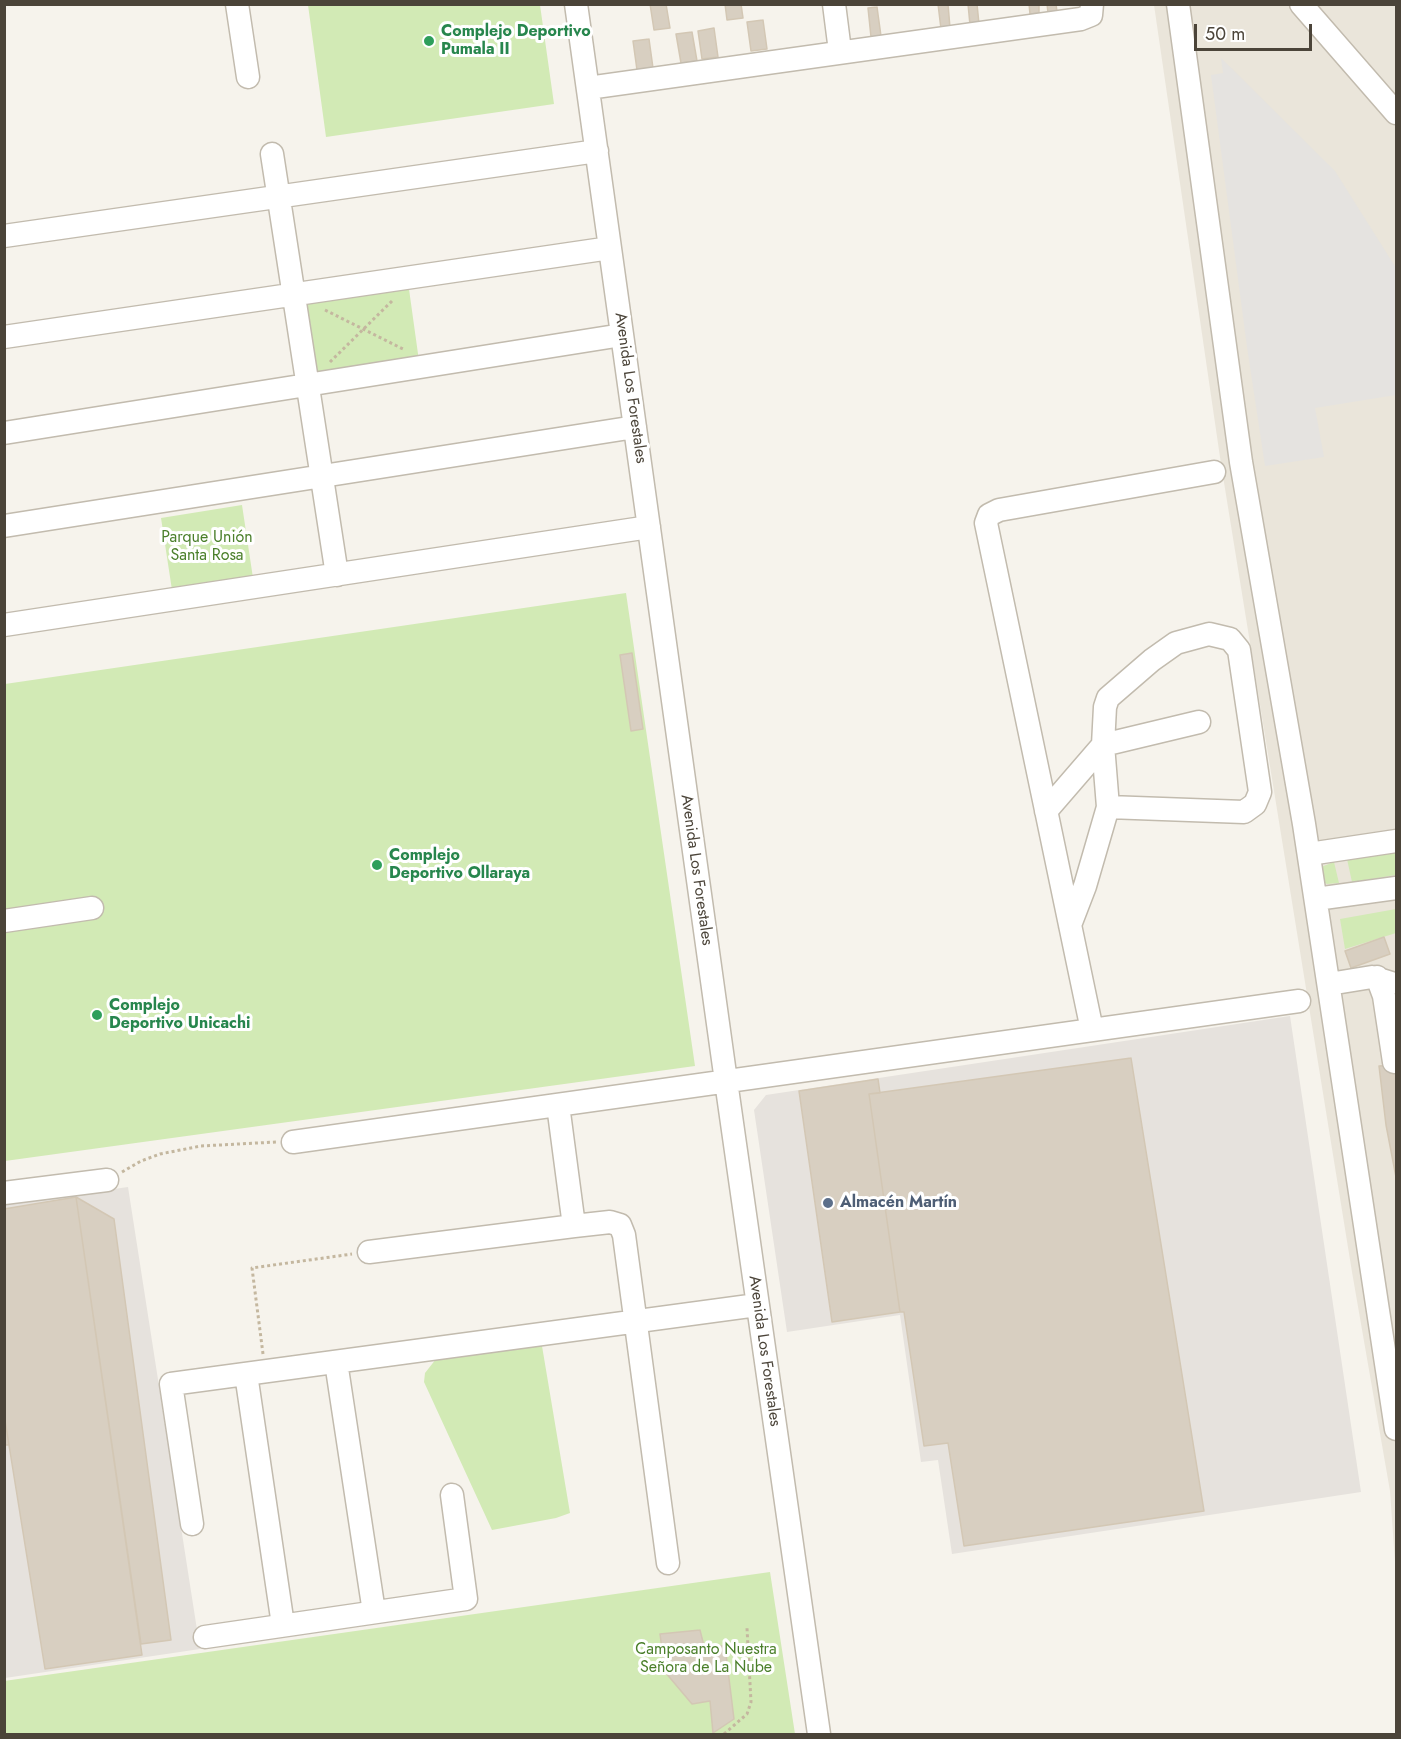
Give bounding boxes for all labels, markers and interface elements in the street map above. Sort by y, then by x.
scale bar [1197,12,1316,50]
text: 50 m [1205,21,1245,47]
place label: Complejo Deportivo Pumala II [441,22,591,60]
marker: Complejo Deportivo Pumala II [422,34,436,48]
street label: Avenida Los Forestales [610,311,650,465]
park label: Parque Unión Santa Rosa [161,528,253,566]
street label: Avenida Los Forestales [676,793,716,947]
place label: Complejo Deportivo Ollaraya [389,846,530,884]
marker: Complejo Deportivo Ollaraya [370,858,384,872]
place label: Complejo Deportivo Unicachi [109,996,251,1034]
marker: Complejo Deportivo Unicachi [90,1008,104,1022]
place label: Almacén Martín [840,1193,957,1213]
marker: Almacén Martín [821,1196,835,1210]
street label: Avenida Los Forestales [744,1274,784,1428]
park label: Camposanto Nuestra Señora de La Nube [635,1640,777,1678]

